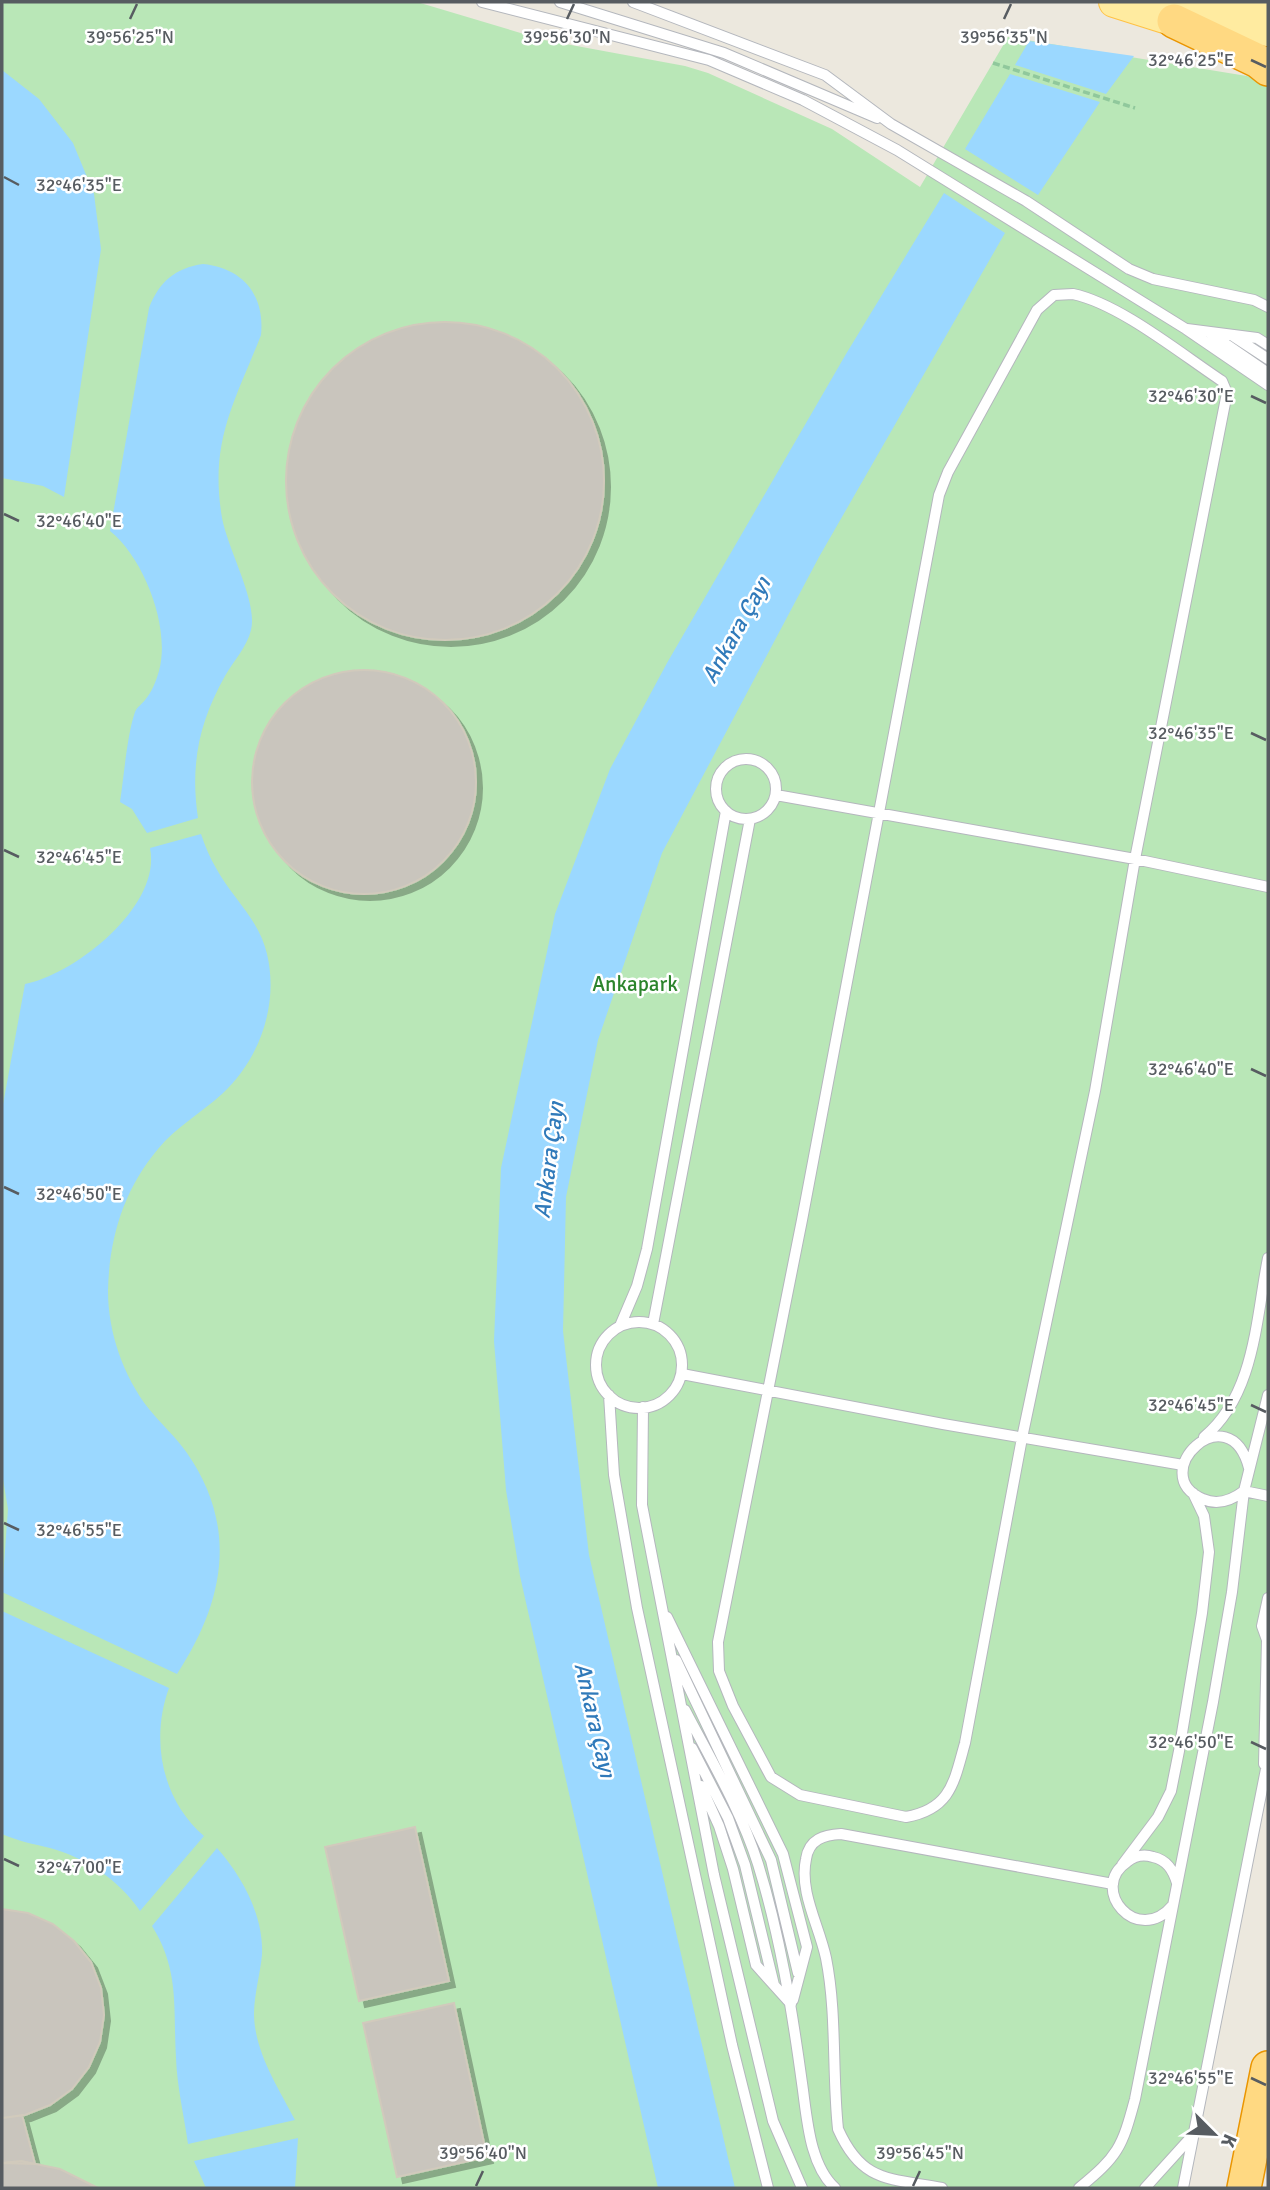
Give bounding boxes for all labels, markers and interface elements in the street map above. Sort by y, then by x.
text: 39°56'25"N [86,26,174,48]
text: 39°56'30"N [523,26,611,48]
text: 39°56'35"N [960,26,1048,48]
text: 32°46'25"E [1148,49,1234,71]
text: 32°46'35"E [36,174,122,196]
text: 32°46'30"E [1148,385,1234,407]
text: 32°46'40"E [36,510,122,532]
water label: Ankara Çayı [695,570,778,688]
text: 32°46'35"E [1148,722,1234,744]
text: 32°46'45"E [36,846,122,868]
park label: Ankapark [592,971,678,997]
text: 32°46'40"E [1148,1058,1234,1080]
water label: Ankara Çayı [527,1098,571,1220]
text: 32°46'50"E [36,1183,122,1205]
text: 32°46'45"E [1148,1394,1234,1416]
text: 32°46'55"E [36,1519,122,1541]
water label: Ankara Çayı [568,1660,623,1782]
text: 32°46'50"E [1148,1731,1234,1753]
text: 32°47'00"E [36,1856,122,1878]
text: 32°46'55"E [1148,2067,1234,2089]
north arrow [1179,2099,1249,2169]
text: K [1215,2130,1242,2151]
text: 39°56'40"N [439,2142,527,2164]
text: 39°56'45"N [876,2142,964,2164]

